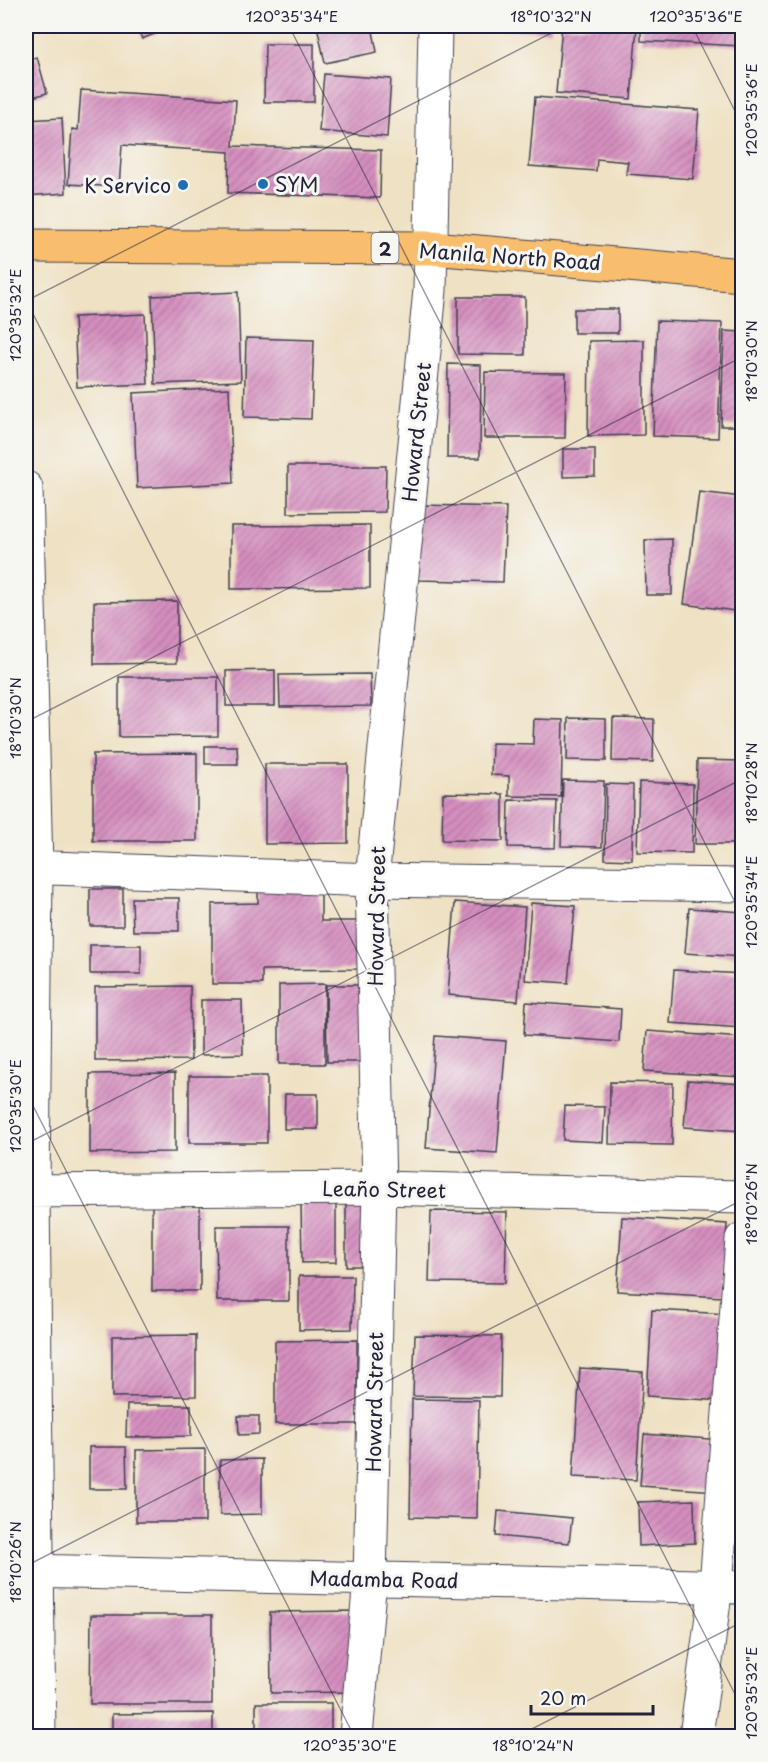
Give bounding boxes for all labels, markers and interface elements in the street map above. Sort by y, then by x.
text: 120°35'34"E [246,4,338,27]
text: 18°10'32"N [510,4,592,27]
text: 120°35'36"E [649,4,743,27]
text: 120°35'36"E [739,63,762,157]
place label: SYM [275,169,318,199]
place label: K Servico [84,170,171,200]
marker: SYM [256,177,270,191]
marker: K Servico [176,178,190,192]
road number: 2 [372,233,398,263]
street label: Manila North Road [418,235,602,277]
text: 120°35'32"E [3,269,26,361]
text: 18°10'30"N [739,320,762,402]
street label: Howard Street [394,361,438,503]
text: 18°10'30"N [3,677,26,759]
text: 18°10'28"N [739,742,762,824]
street label: Howard Street [360,846,392,986]
text: 120°35'34"E [739,856,762,948]
text: 120°35'30"E [3,1059,26,1153]
text: 18°10'26"N [739,1163,762,1245]
street label: Leaño Street [322,1173,446,1205]
street label: Howard Street [358,1332,390,1472]
text: 18°10'26"N [3,1521,26,1603]
street label: Madamba Road [309,1563,459,1595]
text: 120°35'32"E [739,1647,762,1739]
scale bar [531,1678,652,1716]
text: 20 m [540,1684,586,1711]
text: 120°35'30"E [303,1733,397,1756]
text: 18°10'24"N [492,1733,574,1756]

